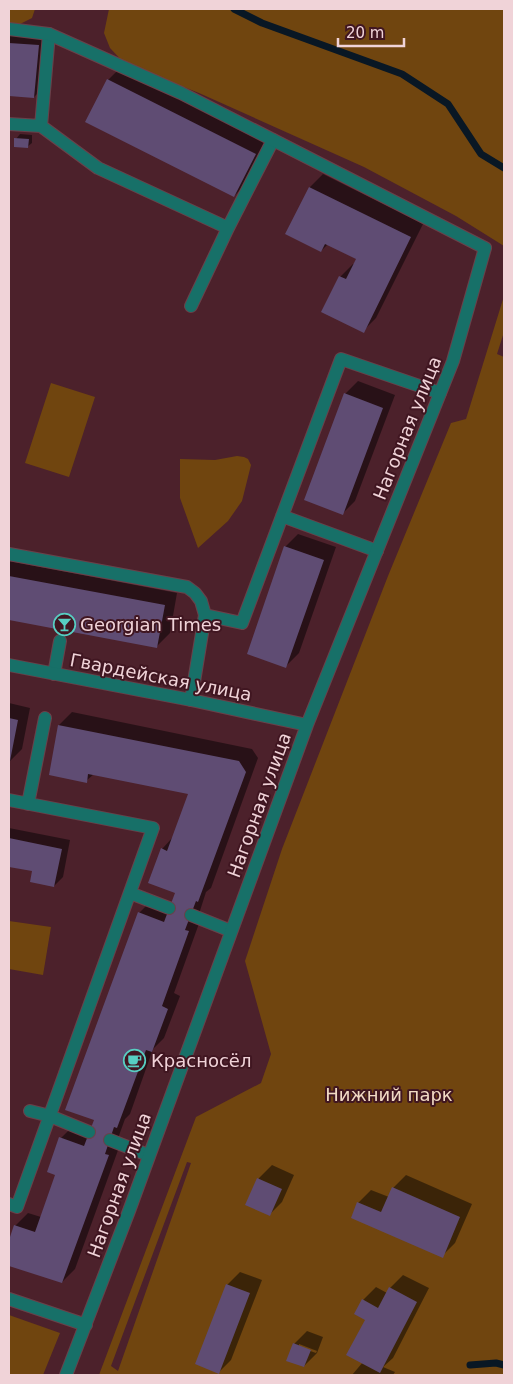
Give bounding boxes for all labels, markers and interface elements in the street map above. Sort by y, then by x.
scale bar [338,15,404,47]
text: 20 m [346,24,384,42]
street label: Нагорная улица [369,353,445,503]
bar icon: Georgian Times [52,612,76,636]
place label: Georgian Times [80,614,221,635]
street label: Гвардейская улица [68,649,254,705]
street label: Нагорная улица [223,730,295,880]
cafe icon: Красносёл [123,1048,147,1072]
place label: Красносёл [151,1050,251,1071]
park label: Нижний парк [325,1084,453,1105]
street label: Нагорная улица [83,1110,155,1260]

